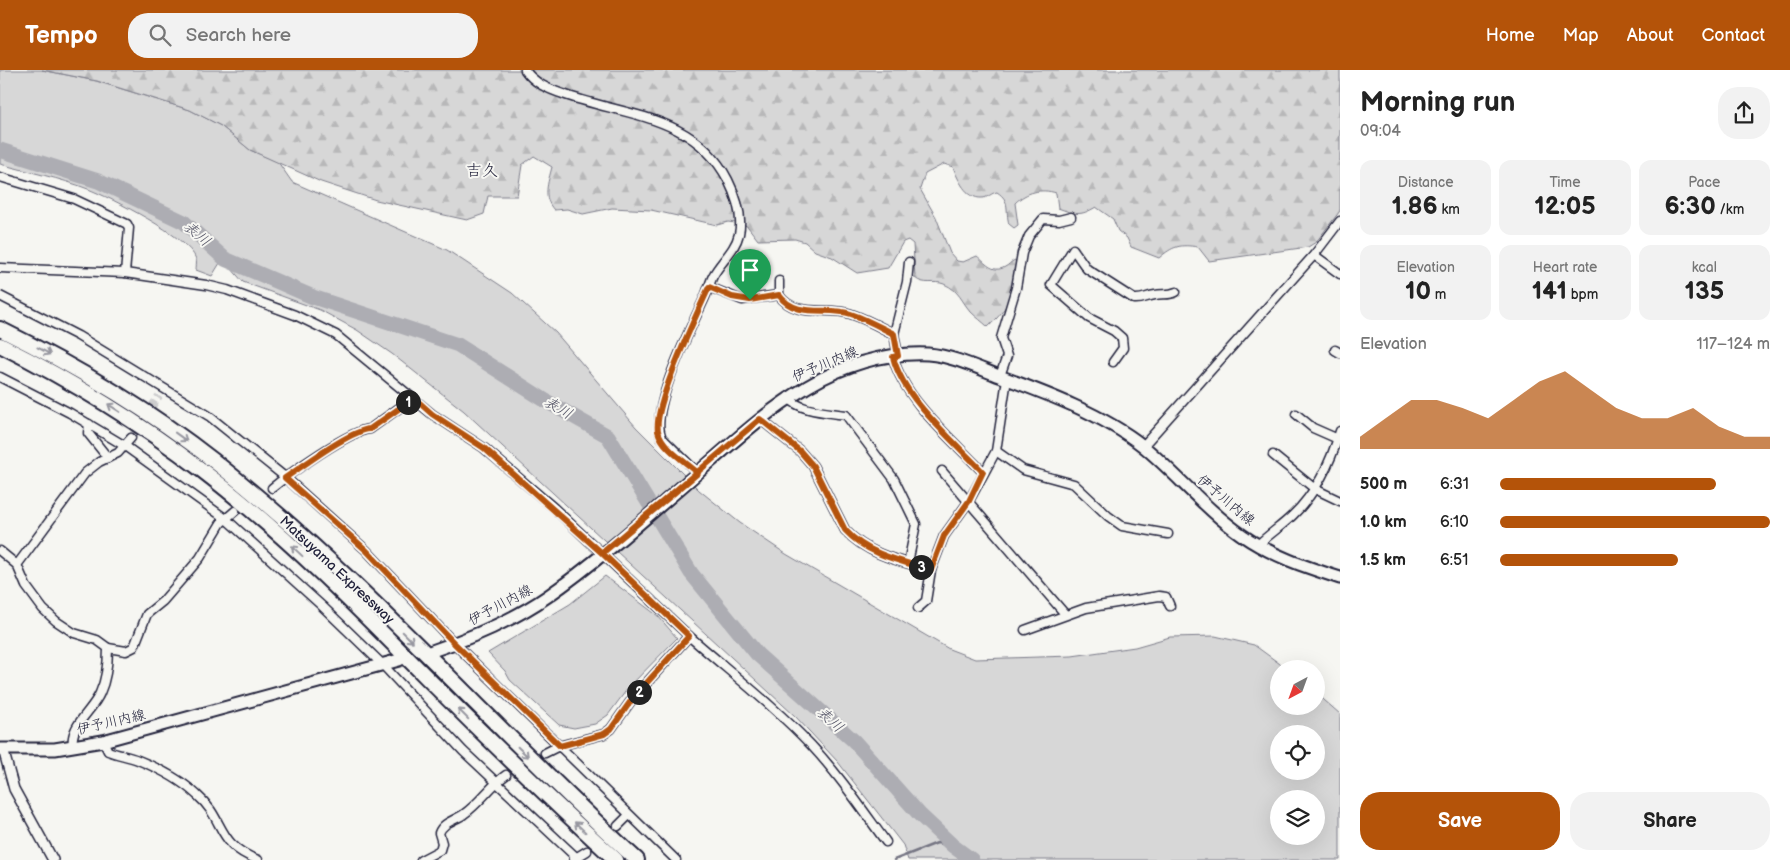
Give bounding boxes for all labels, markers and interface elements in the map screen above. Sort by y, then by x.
search box [128,13,478,58]
text: Tempo [25,21,98,50]
icon: search [146,21,174,49]
text: Search here [186,24,291,47]
text: Home [1486,25,1535,46]
text: Map [1563,25,1599,46]
text: About [1627,25,1674,46]
text: Contact [1702,25,1765,46]
text: Morning run [1360,86,1515,119]
button: share [1718,87,1770,139]
text: 09:04 [1360,122,1401,141]
district label: 吉久 [466,162,498,181]
text: Distance [1398,174,1454,191]
text: Time [1549,174,1581,191]
text: Pace [1688,174,1720,191]
text: 1.86 [1391,191,1438,222]
text: 12:05 [1534,191,1596,222]
text: 6:30 [1664,191,1716,222]
text: km [1438,201,1460,218]
text: /km [1716,201,1744,218]
water label: 表川 [179,217,215,251]
pin [729,249,771,300]
icon: arrive [736,256,764,284]
text: Elevation [1396,259,1455,276]
text: Heart rate [1533,259,1597,276]
text: kcal [1692,259,1717,276]
text: 10 [1405,276,1431,307]
text: 141 [1532,276,1567,307]
text: 135 [1685,276,1724,307]
text: m [1431,286,1446,303]
text: bpm [1567,286,1598,303]
text: Elevation [1360,335,1427,354]
text: 117–124 m [1697,335,1770,354]
street label: 伊予川内線 [789,343,861,385]
one-way arrow [36,346,51,356]
pin: 1 [396,390,420,414]
water label: 表川 [540,392,576,424]
text: 1 [406,394,411,411]
one-way arrow [107,403,121,414]
one-way arrow [174,432,188,442]
street label: 伊予川内線 [1194,471,1258,529]
text: 500 m [1360,475,1407,494]
text: 6:31 [1440,475,1469,494]
street label: Matsuyama Expressway [276,513,398,628]
text: 1.0 km [1360,513,1407,532]
text: 6:10 [1440,513,1469,532]
one-way arrow [290,545,303,557]
text: 1.5 km [1360,551,1406,570]
text: 6:51 [1440,551,1468,570]
pin: 3 [908,554,934,580]
text: 3 [917,559,926,576]
street label: 伊予川内線 [465,581,535,629]
one-way arrow [402,631,414,643]
north arrow [1270,660,1325,715]
map controls [1270,660,1325,845]
pin: 2 [626,680,652,704]
text: 2 [635,684,644,701]
water label: 表川 [812,703,848,737]
street label: 伊予川内線 [75,706,147,738]
one-way arrow [457,707,469,720]
button: locate [1270,725,1325,780]
one-way arrow [516,746,529,758]
button: layers [1270,790,1325,845]
button: Save [1360,792,1560,850]
button: Share [1570,792,1770,850]
one-way arrow [573,821,586,833]

